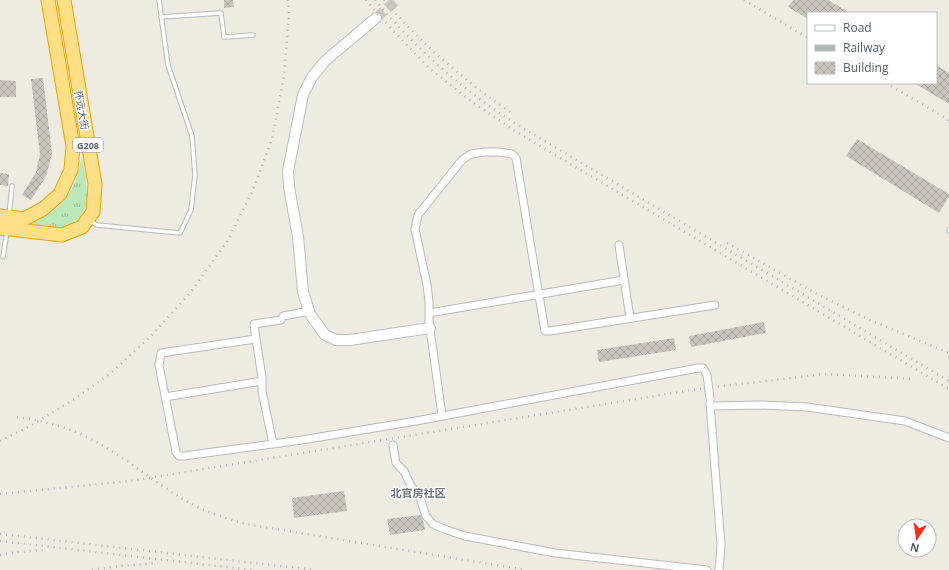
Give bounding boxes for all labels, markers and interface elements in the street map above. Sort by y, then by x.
legend [807,12,937,84]
text: Road [843,19,872,36]
text: Railway [843,39,886,56]
text: Building [843,59,889,76]
street label: 怀远大街 [72,89,92,131]
road number: G208 [73,138,103,152]
district label: 北官房社区 [391,485,446,500]
north arrow [897,518,937,558]
text: N [909,540,921,557]

